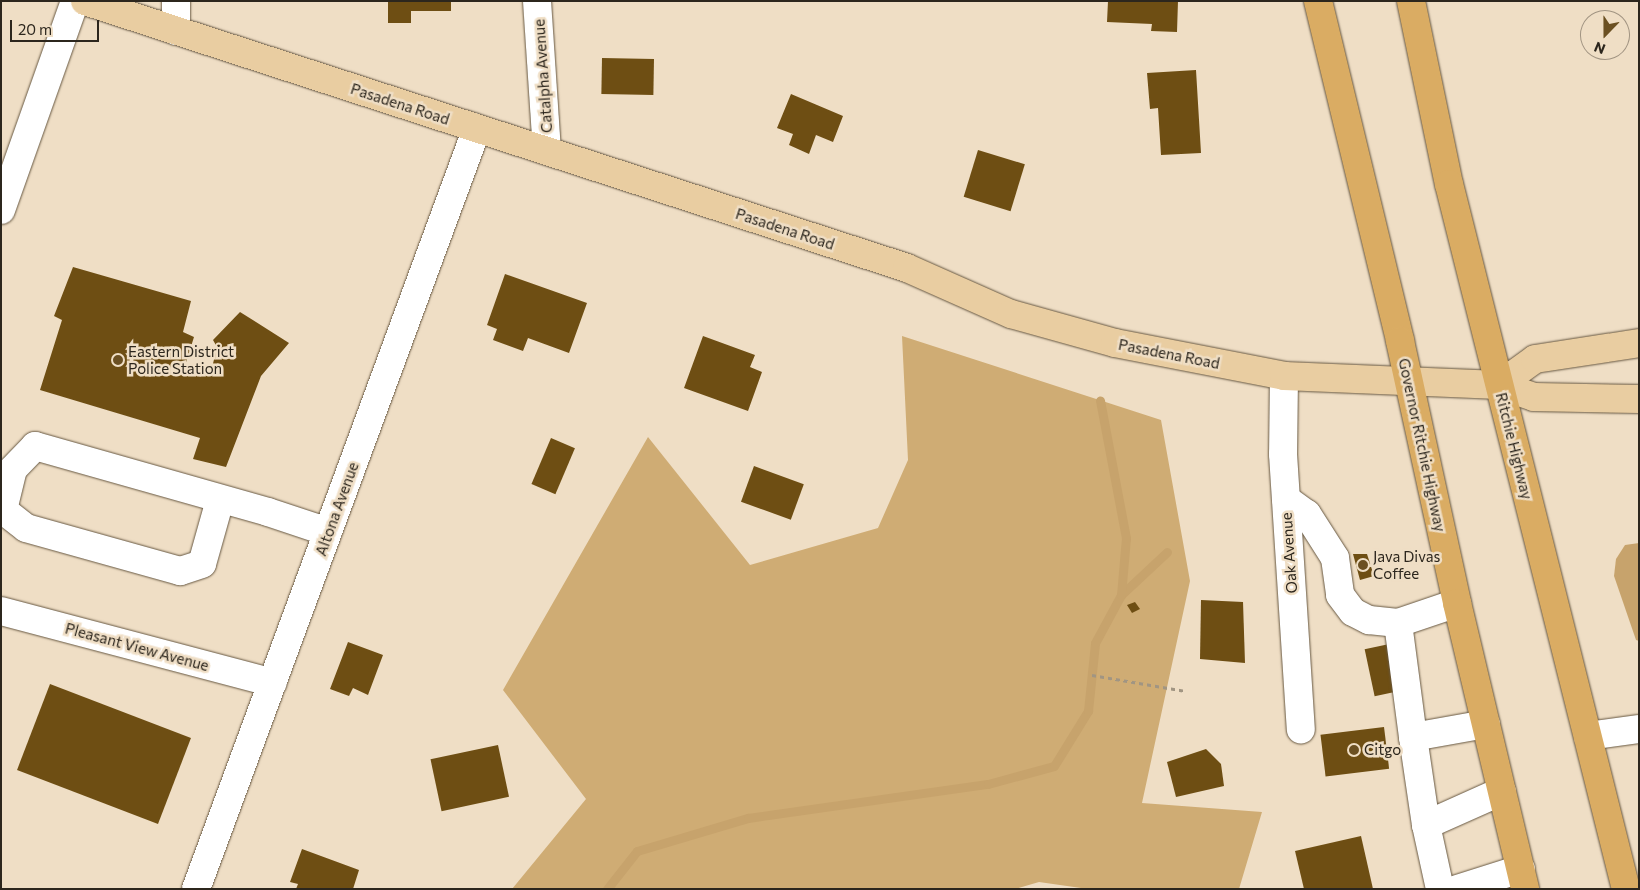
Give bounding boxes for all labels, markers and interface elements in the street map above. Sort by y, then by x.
scale bar [12,10,101,42]
north arrow [1580,10,1630,60]
street label: Catalpha Avenue [530,18,556,134]
text: 20 m [18,20,52,38]
text: N [1592,39,1608,58]
street label: Pasadena Road [348,80,452,128]
street label: Pasadena Road [733,205,837,253]
street label: Pasadena Road [1117,335,1221,373]
place label: Eastern District Police Station [128,342,234,377]
marker: Eastern District Police Station [112,354,124,366]
street label: Governor Ritchie Highway [1395,357,1449,533]
street label: Ritchie Highway [1492,391,1536,501]
street label: Altona Avenue [312,460,362,558]
street label: Oak Avenue [1277,512,1301,594]
place label: Java Divas Coffee [1373,547,1440,582]
marker: Java Divas Coffee [1357,559,1369,571]
street label: Pleasant View Avenue [63,619,211,675]
place label: Citgo [1364,741,1401,759]
marker: Citgo [1348,744,1360,756]

